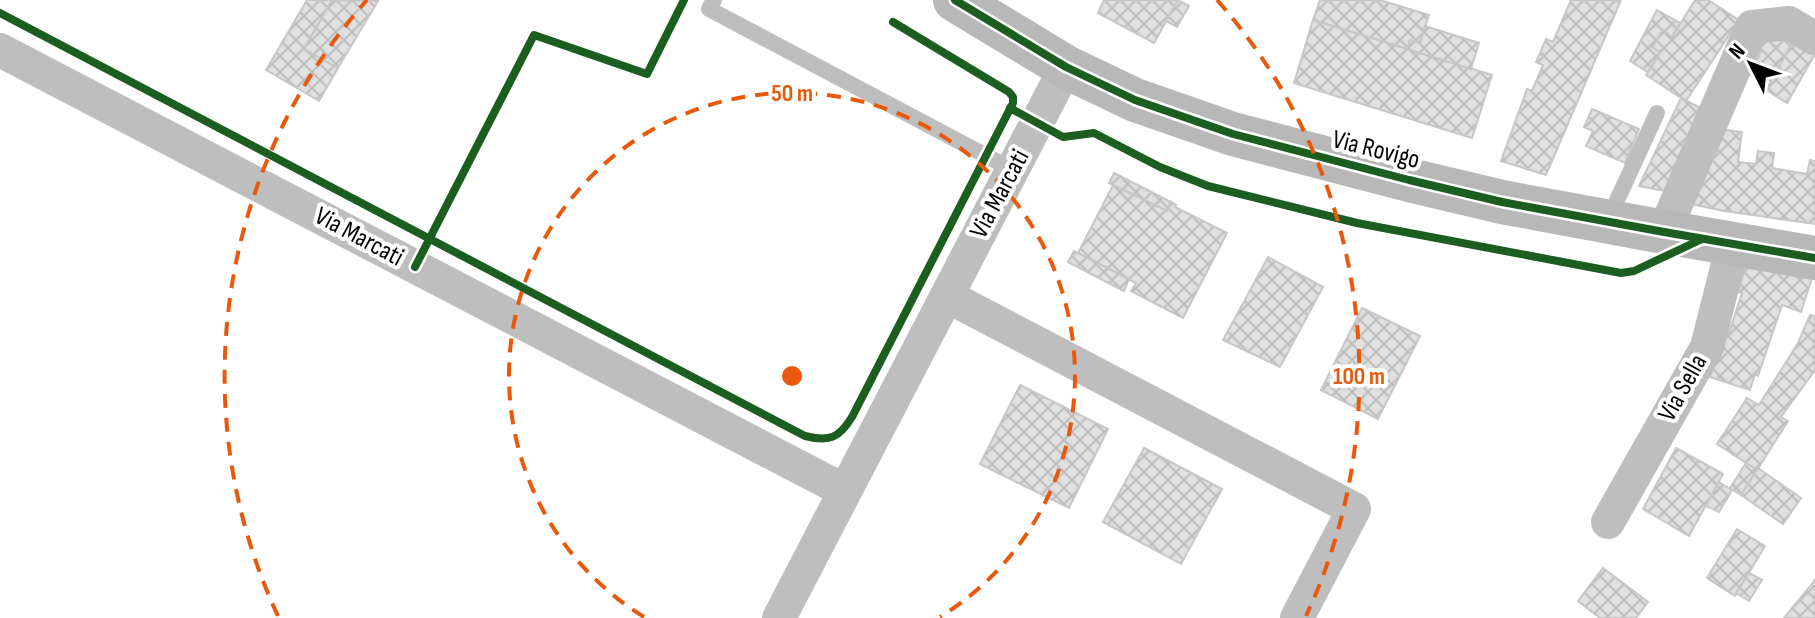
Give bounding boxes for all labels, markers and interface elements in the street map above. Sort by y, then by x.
north arrow [1711,24,1791,104]
text: N [1723,38,1751,65]
text: 50 m [771,79,813,108]
street label: Via Rovigo [1329,124,1423,176]
street label: Via Marcati [964,144,1036,244]
street label: Via Marcati [309,201,409,273]
street label: Via Sella [1652,349,1714,427]
centre of rings [778,362,806,390]
text: 100 m [1333,362,1385,391]

